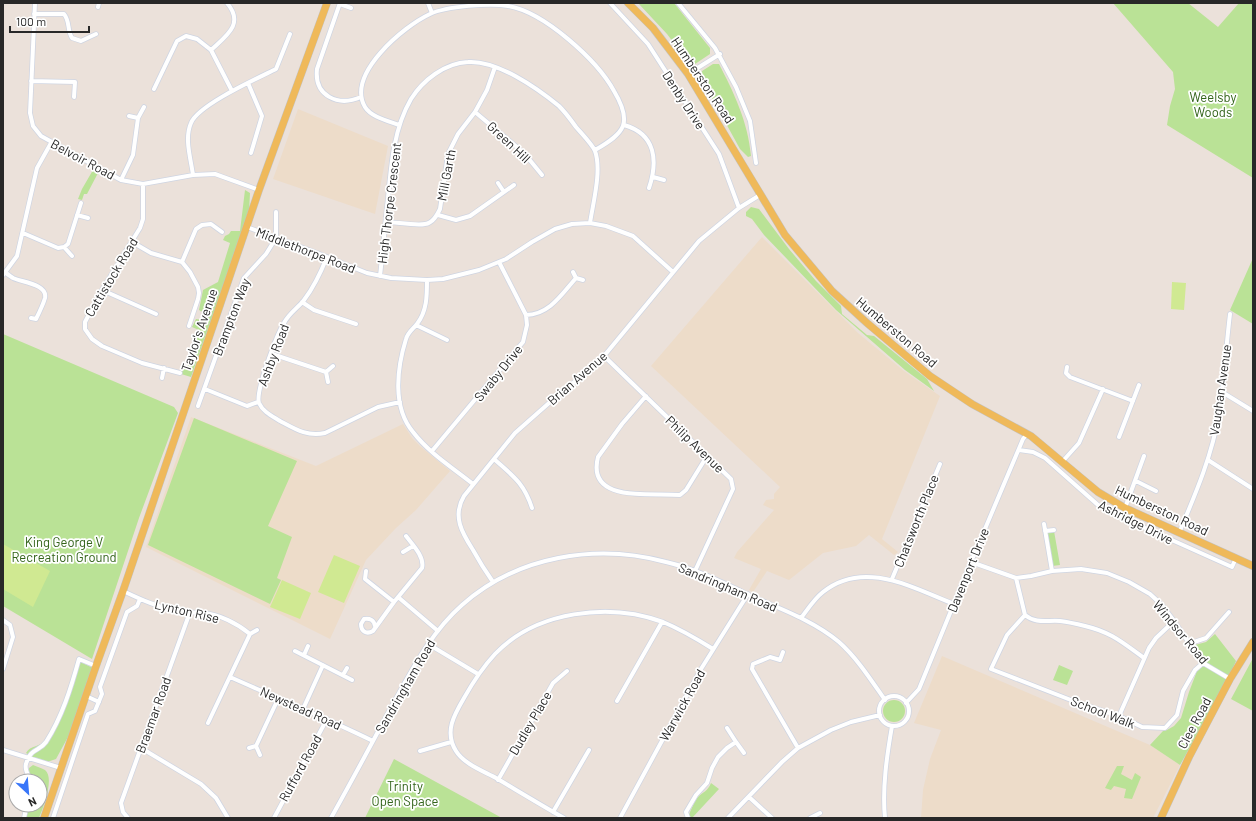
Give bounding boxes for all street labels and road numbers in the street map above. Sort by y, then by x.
street label: Humberston Road [668,34,738,126]
street label: Denby Drive [659,68,709,132]
street label: Green Hill [484,118,534,166]
street label: Belvoir Road [48,135,118,183]
street label: High Thorpe Crescent [374,141,404,265]
street label: Mill Garth [433,148,459,202]
street label: Middlethorpe Road [254,224,358,276]
street label: Cattistock Road [81,234,141,320]
street label: Brampton Way [209,276,253,358]
street label: Taylor's Avenue [177,286,221,374]
street label: Humberston Road [853,293,941,371]
street label: Ashby Road [254,322,292,388]
street label: Swaby Drive [470,341,526,404]
street label: Vaughan Avenue [1206,343,1234,437]
street label: Brian Avenue [544,348,610,408]
street label: Philip Avenue [662,412,728,476]
street label: Chatsworth Place [890,472,942,570]
street label: Humberston Road [1113,481,1211,539]
street label: Ashridge Drive [1096,496,1176,548]
street label: Davenport Drive [944,525,992,615]
street label: Sandringham Road [676,559,780,615]
street label: Lynton Rise [153,596,221,626]
street label: Windsor Road [1150,597,1212,667]
street label: Sandringham Road [372,636,438,736]
street label: Warwick Road [656,666,708,744]
street label: Braemar Road [132,675,174,755]
street label: Newstead Road [258,683,344,733]
street label: Dudley Place [505,688,555,758]
street label: School Walk [1068,692,1138,732]
street label: Clee Road [1174,694,1214,752]
street label: Rufford Road [275,732,325,804]

